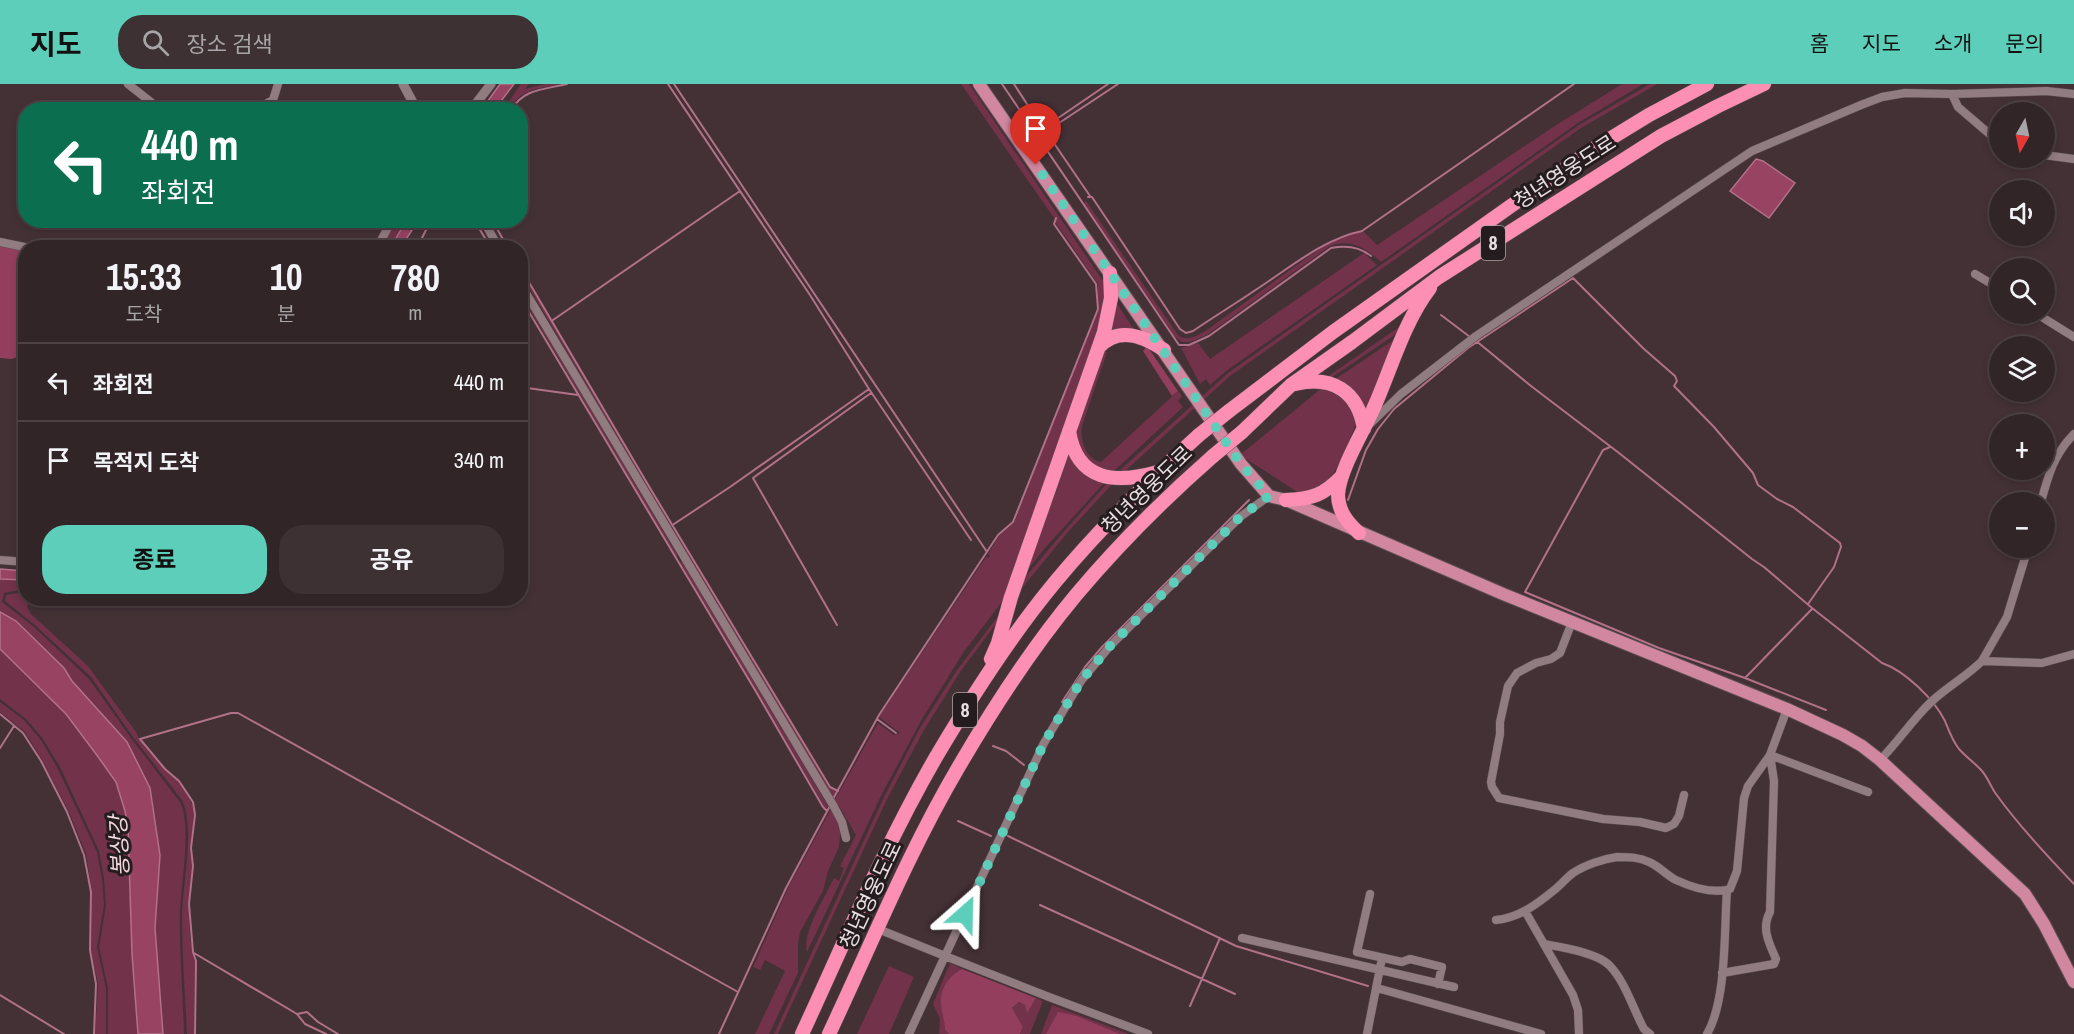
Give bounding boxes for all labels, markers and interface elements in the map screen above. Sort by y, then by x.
search box [118,15,538,69]
text: 지도 [30,25,82,63]
icon: search [139,26,172,59]
text: 장소 검색 [187,29,273,59]
text: 홈 [1810,29,1829,58]
text: 지도 [1862,29,1901,58]
text: 소개 [1934,29,1972,58]
text: 문의 [2005,29,2044,58]
north arrow [1989,102,2055,168]
map controls [1989,102,2055,558]
pin [1010,103,1061,165]
icon: arrive [1019,112,1052,145]
text: 440 m [141,117,239,173]
icon: left [42,126,120,204]
street label: 청년영웅도로 [1508,128,1621,215]
text: 좌회전 [141,174,216,210]
button: sound [1989,180,2055,246]
road number: 8 [1481,226,1505,260]
text: 15:33 [106,253,182,301]
text: 10 [270,253,303,301]
text: 780 [391,254,440,302]
button: search [1989,258,2055,324]
text: m [408,299,422,326]
text: 도착 [125,300,162,327]
text: 분 [277,300,295,327]
button: layers [1989,336,2055,402]
icon: left [42,366,75,399]
text: 440 m [454,367,504,397]
text: 좌회전 [93,369,154,399]
button: + [1989,414,2055,480]
street label: 청년영웅도로 [1095,439,1198,540]
icon: arrive [42,444,75,477]
text: 340 m [454,445,504,475]
text: 목적지 도착 [93,447,199,477]
button: − [1989,492,2055,558]
button: 종료 [42,525,267,594]
button: 공유 [279,525,504,594]
road number: 8 [953,693,977,727]
water label: 봉상강 [102,812,136,877]
street label: 청년영웅도로 [833,836,908,953]
position arrow [933,882,997,946]

